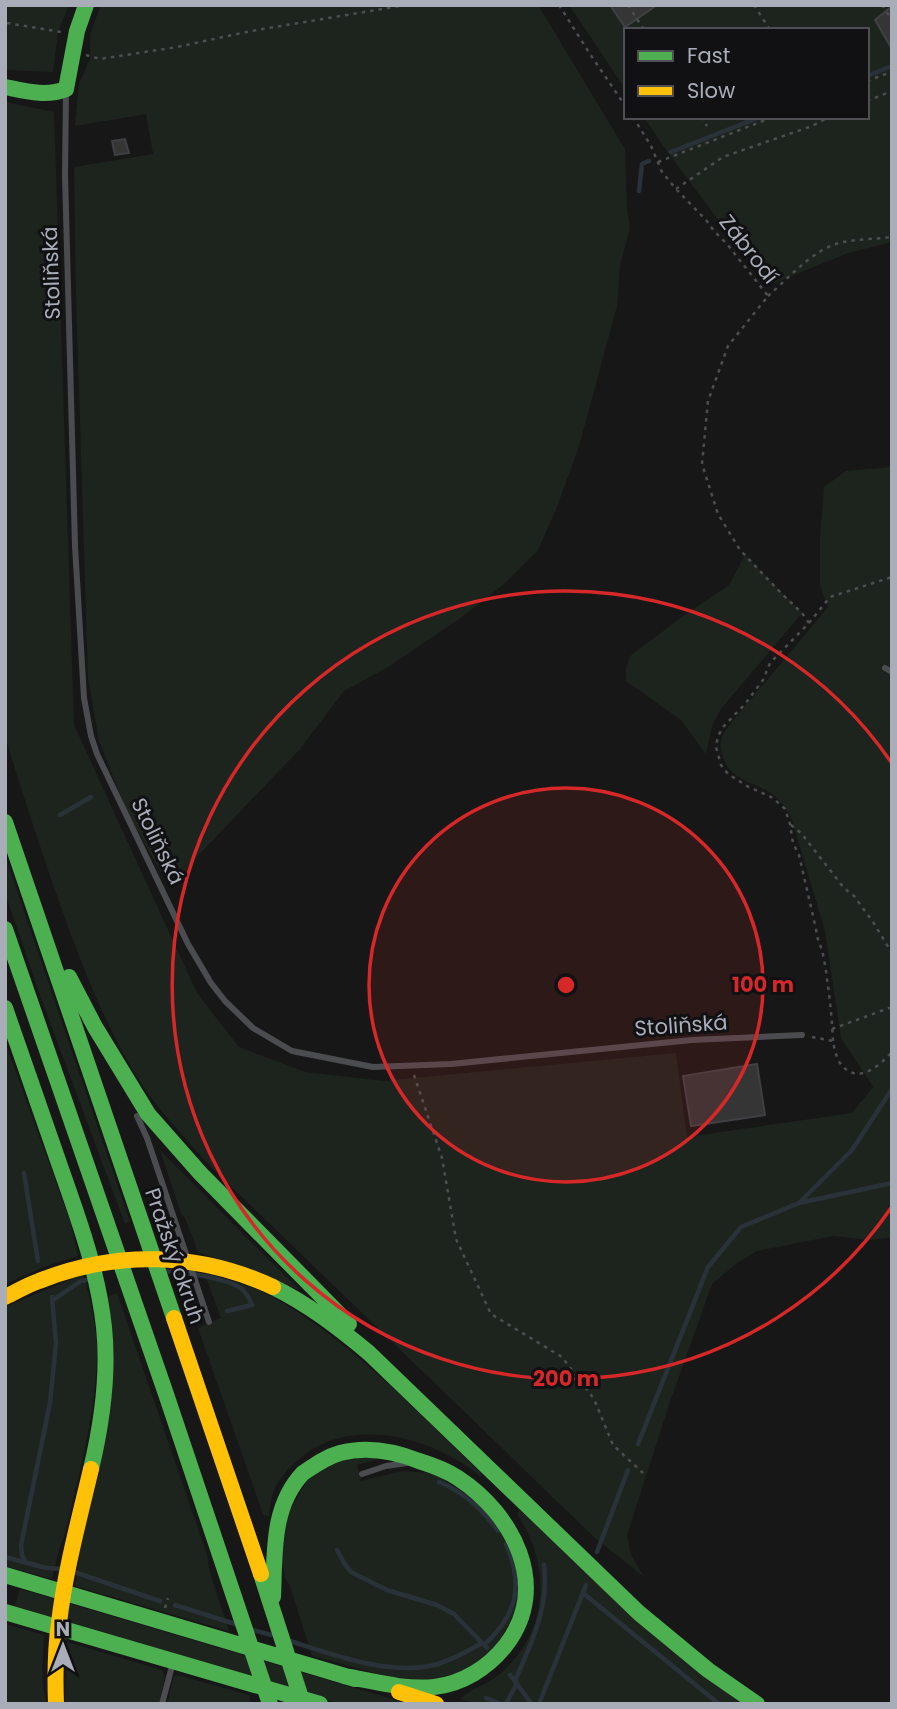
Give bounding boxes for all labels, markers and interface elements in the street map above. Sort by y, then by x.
legend [624,28,869,119]
text: Fast [687,41,730,70]
text: Slow [687,76,735,105]
street label: Zábrodí [713,208,785,290]
street label: Stoliňská [35,226,67,320]
street label: Stoliňská [125,793,191,889]
text: 100 m [732,970,794,999]
centre of rings [554,973,578,997]
street label: Stoliňská [634,1007,728,1043]
street label: Pražský okruh [138,1184,212,1328]
text: 200 m [533,1364,599,1393]
north arrow [28,1611,98,1681]
text: N [56,1616,70,1643]

